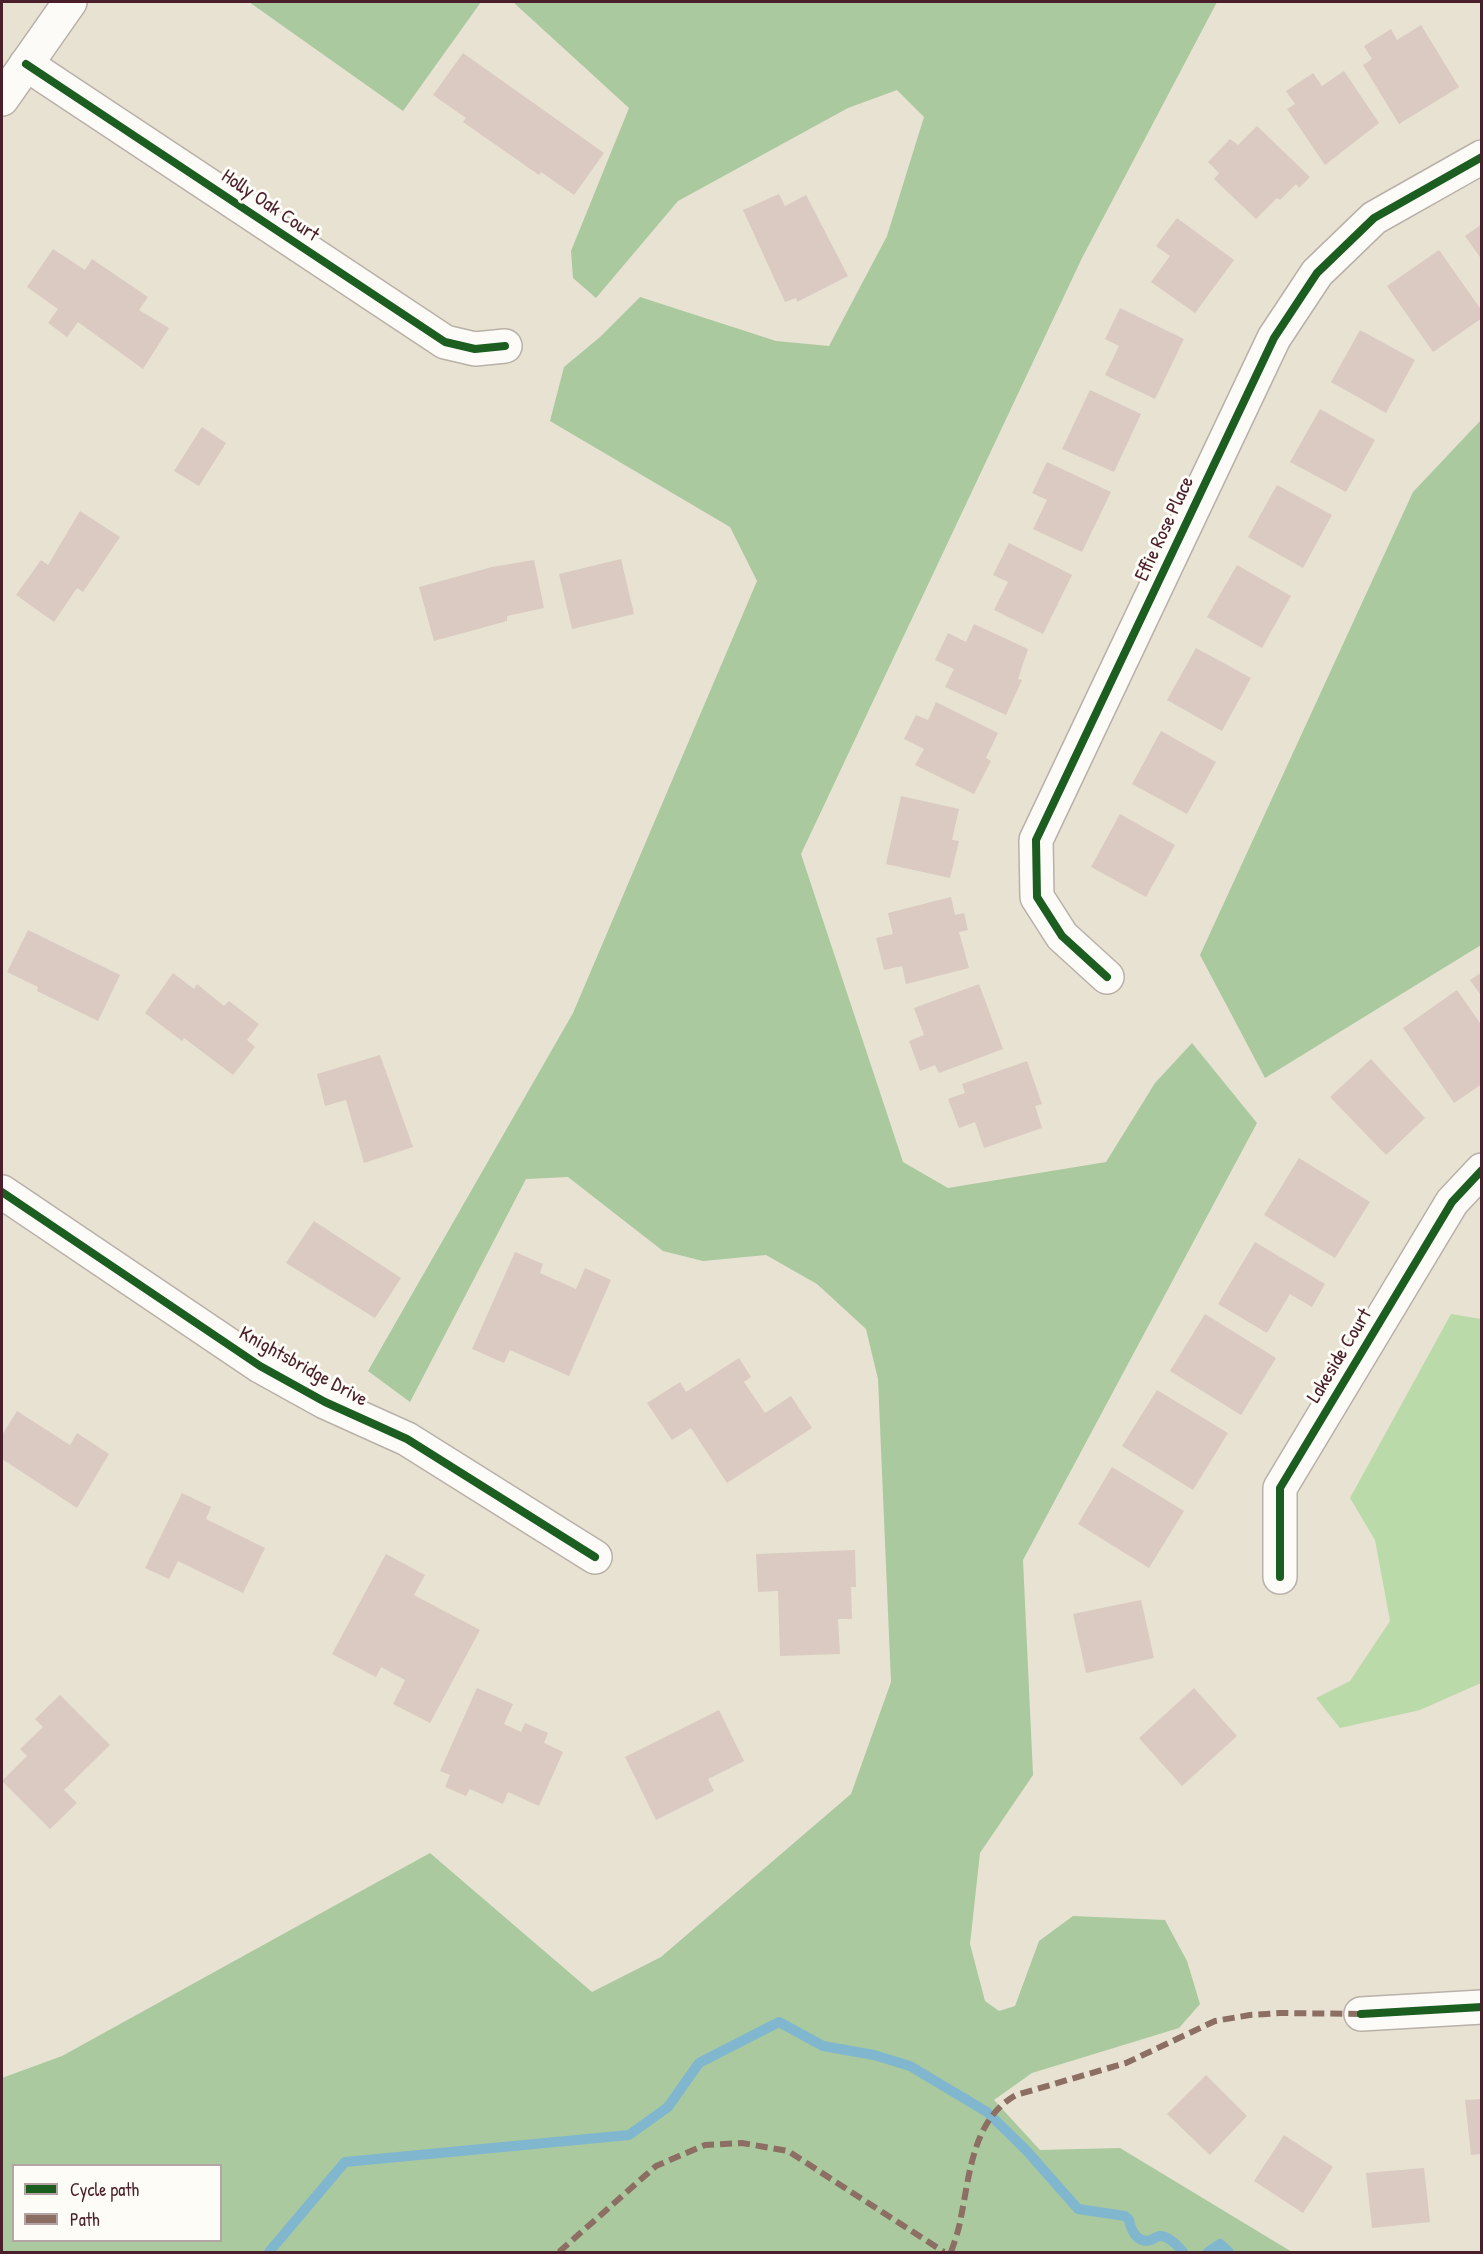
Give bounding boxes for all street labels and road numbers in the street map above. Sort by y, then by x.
street label: Holly Oak Court [217,165,323,247]
street label: Effie Rose Place [1130,473,1200,585]
street label: Lakeside Court [1302,1305,1378,1407]
street label: Knightsbridge Drive [235,1322,371,1412]

